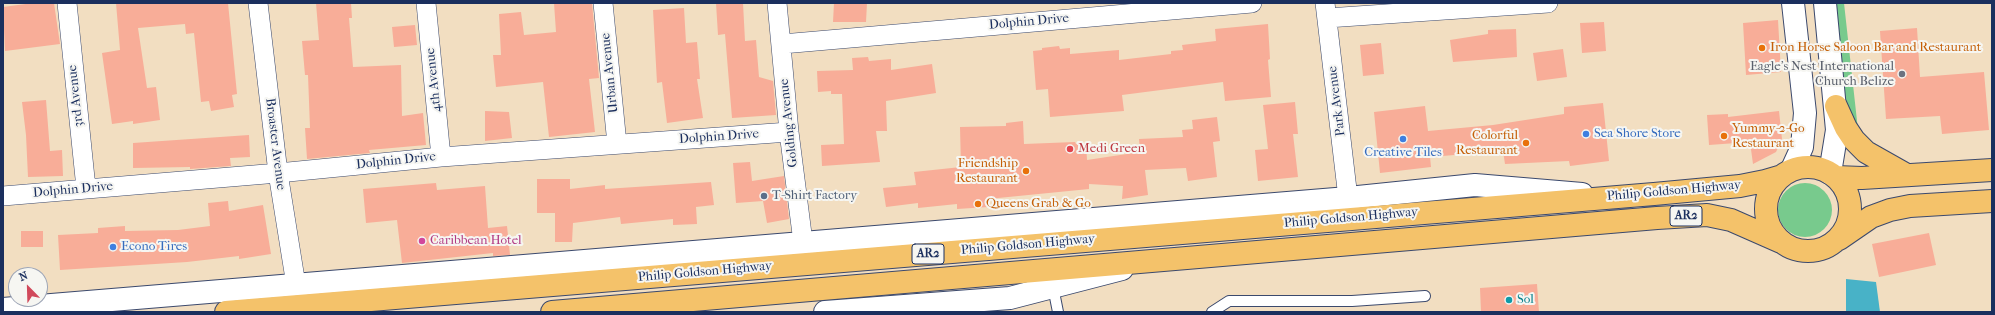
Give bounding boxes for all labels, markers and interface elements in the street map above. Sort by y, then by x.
street label: Dolphin Drive [988,11,1070,33]
street label: Urban Avenue [598,32,622,114]
place label: Iron Horse Saloon Bar and Restaurant [1770,40,1981,56]
marker: Iron Horse Saloon Bar and Restaurant [1757,43,1767,53]
street label: 4th Avenue [423,47,445,113]
place label: Eagle's Nest International Church Belize [1750,59,1894,90]
street label: 3rd Avenue [65,64,87,128]
street label: Park Avenue [1325,65,1349,137]
marker: Eagle's Nest International Church Belize [1897,69,1907,79]
street label: Golding Avenue [777,78,801,168]
street label: Broaster Avenue [262,97,288,191]
place label: Yummy-2-Go Restaurant [1732,121,1805,152]
street label: Dolphin Drive [678,126,760,148]
place label: Sea Shore Store [1594,126,1681,142]
place label: Colorful Restaurant [1456,128,1518,159]
marker: Sea Shore Store [1581,129,1591,139]
marker: Yummy-2-Go Restaurant [1719,131,1729,141]
marker: Creative Tiles [1398,134,1408,144]
marker: Colorful Restaurant [1521,138,1531,148]
place label: Medi Green [1078,141,1145,157]
marker: Medi Green [1065,144,1075,154]
place label: Creative Tiles [1364,145,1442,161]
street label: Dolphin Drive [355,149,437,173]
place label: Friendship Restaurant [956,156,1018,187]
marker: Friendship Restaurant [1021,166,1031,176]
street label: Philip Goldson Highway [1606,177,1742,205]
street label: Dolphin Drive [32,179,114,201]
place label: T-Shirt Factory [772,188,857,204]
marker: T-Shirt Factory [759,191,769,201]
place label: Queens Grab & Go [986,196,1091,212]
marker: Queens Grab & Go [973,199,983,209]
street label: Philip Goldson Highway [1283,204,1419,232]
road number: AR2 [1670,206,1702,226]
street label: Philip Goldson Highway [960,231,1096,259]
place label: Caribbean Hotel [430,233,522,249]
marker: Caribbean Hotel [417,236,427,246]
place label: Econo Tires [121,239,187,255]
marker: Econo Tires [108,242,118,252]
road number: AR2 [912,244,944,264]
street label: Philip Goldson Highway [637,258,773,286]
north arrow [8,267,48,307]
text: N [17,269,30,284]
place label: Sol [1517,292,1534,308]
marker: Sol [1504,295,1514,305]

